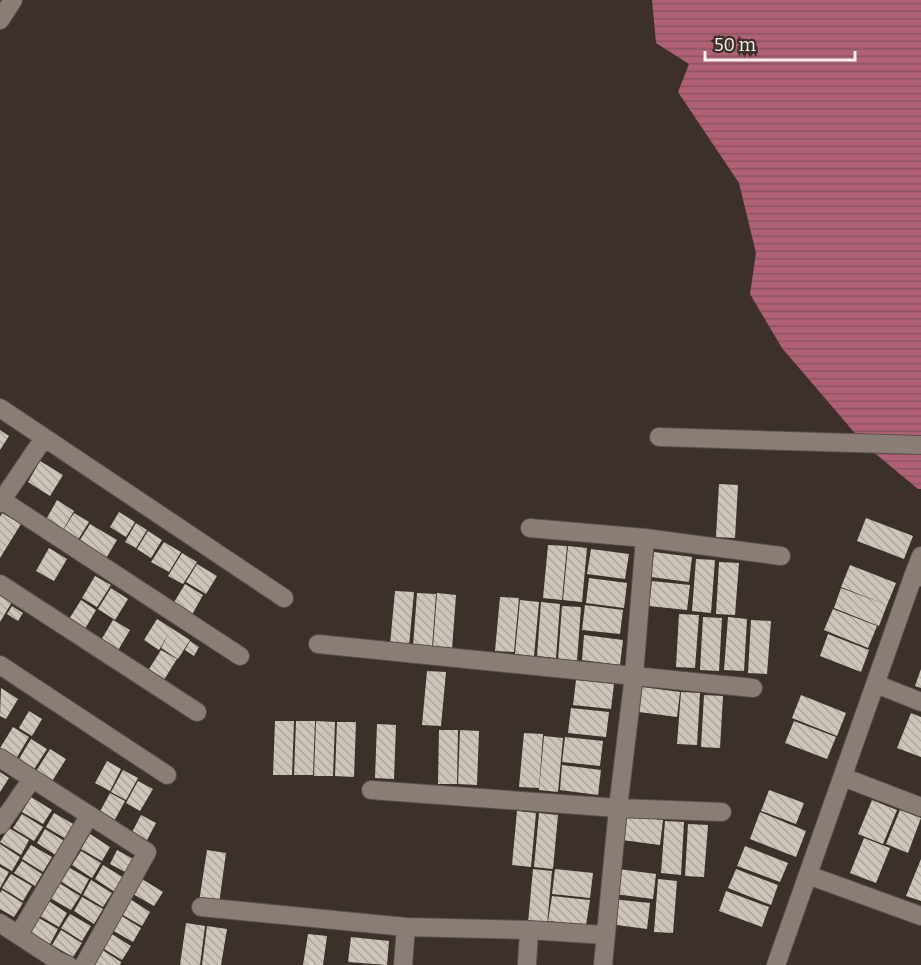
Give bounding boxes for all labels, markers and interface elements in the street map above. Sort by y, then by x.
scale bar [705,24,855,62]
text: 50 m [714,34,756,56]

